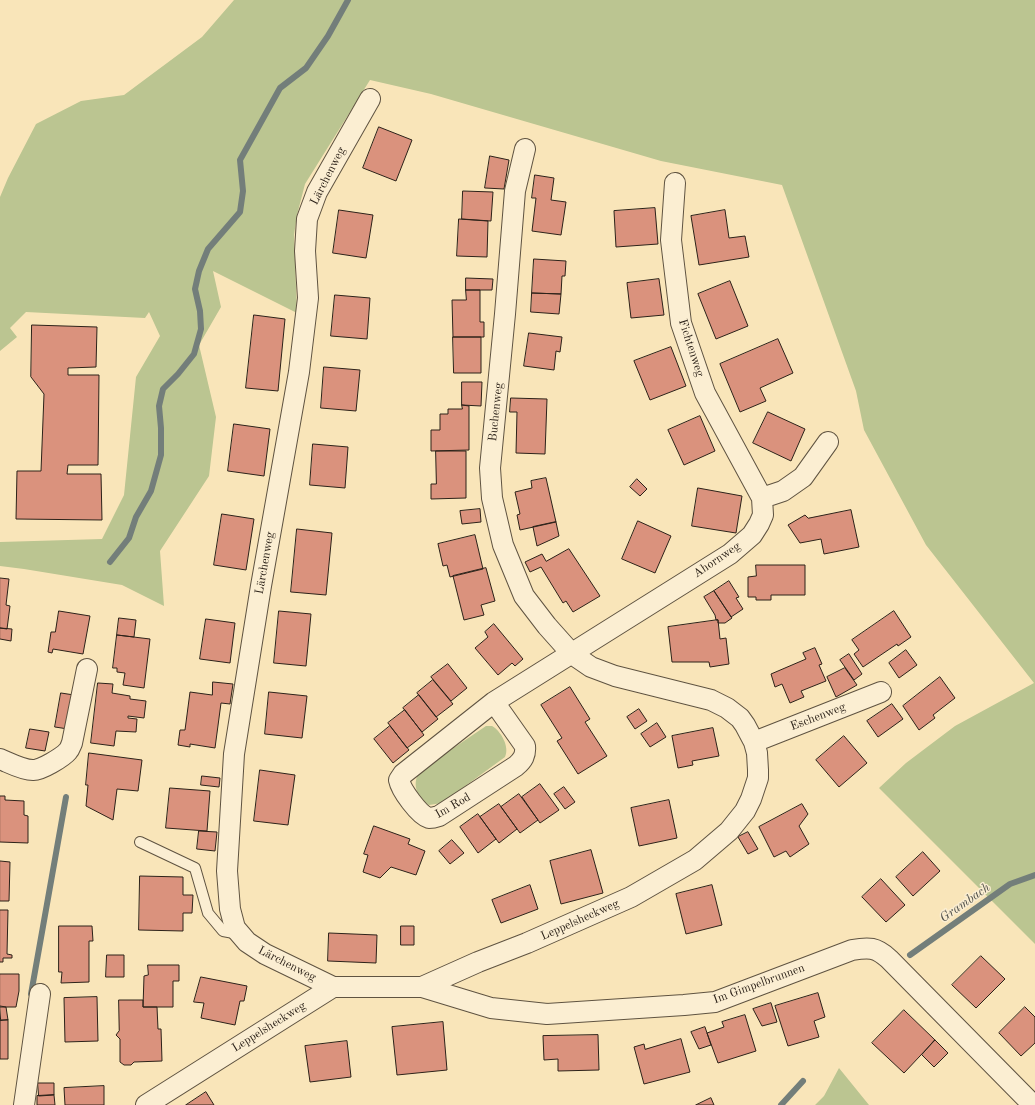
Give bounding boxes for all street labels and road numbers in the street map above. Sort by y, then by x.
street label: Lärchenweg [307,144,349,208]
street label: Fichtenweg [675,317,707,379]
street label: Buchenweg [486,382,506,442]
street label: Lärchenweg [252,531,278,595]
street label: Ahornweg [691,539,743,581]
street label: Eschenweg [788,700,848,734]
street label: Im Rod [433,790,473,822]
street label: Leppelsheckweg [539,896,621,944]
street label: Lärchenweg [255,943,319,985]
street label: Im Gimpelbrunnen [711,961,807,1007]
street label: Leppelsheckweg [229,999,309,1055]

